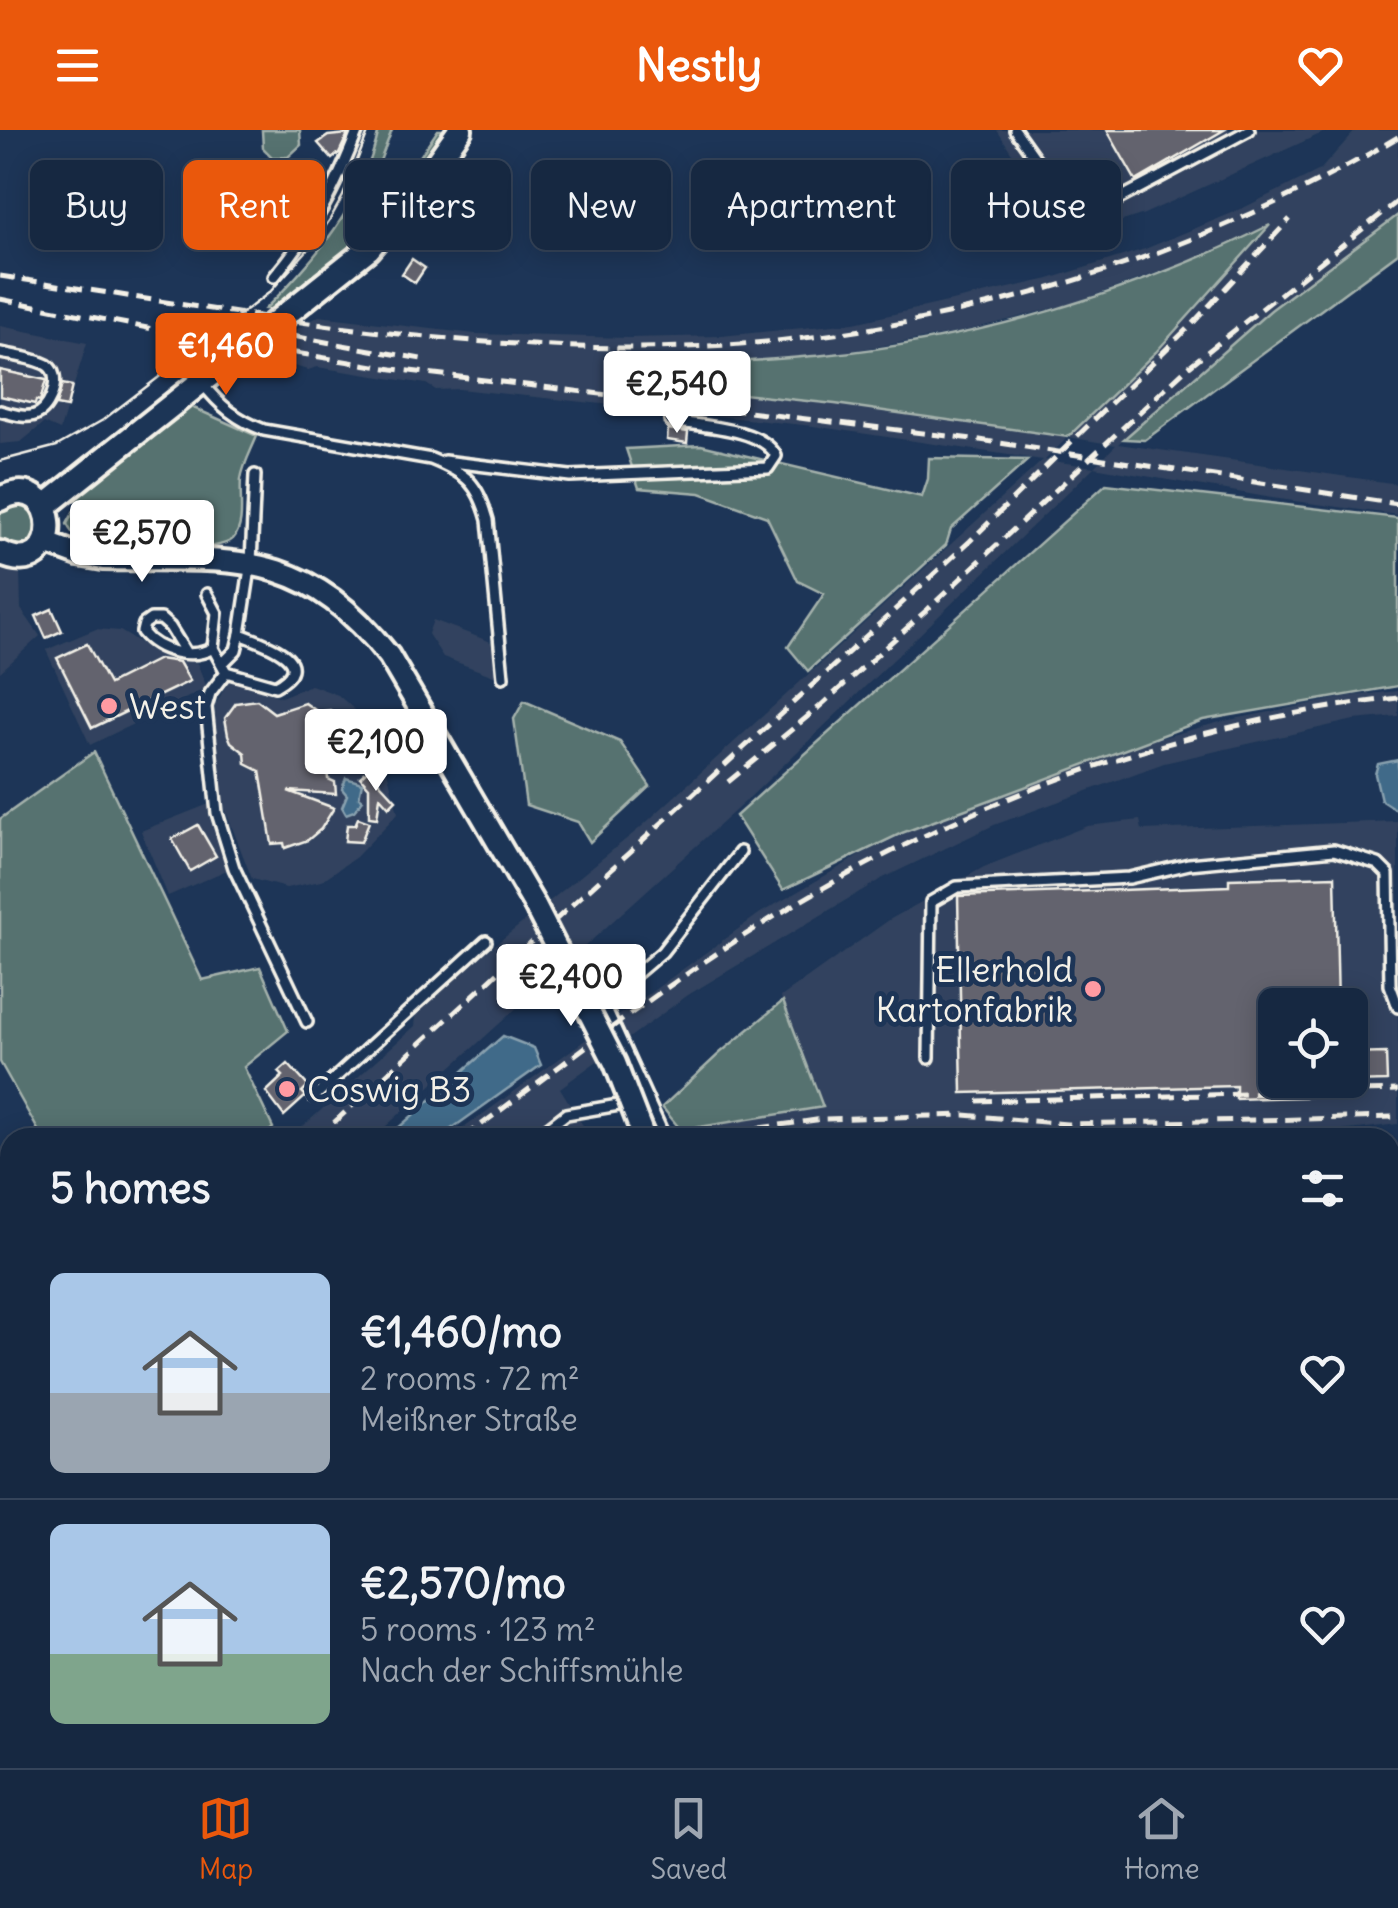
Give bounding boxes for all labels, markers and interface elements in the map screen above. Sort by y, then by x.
text: Nestly [636,37,762,93]
icon: menu [50,38,105,93]
icon: heart [1293,38,1348,93]
chip: Buy [30,160,163,250]
chip: Rent [183,160,325,250]
chip: Filters [345,160,511,250]
chip: New [531,160,671,250]
chip: Apartment [691,160,931,250]
chip: House [951,160,1121,250]
pin: €1,460 [145,313,307,398]
text: €1,460 [177,325,275,366]
pin: €2,540 [596,351,758,436]
text: €2,540 [626,363,728,404]
pin: €2,570 [61,500,223,585]
text: €2,570 [92,512,192,553]
place label: West [129,684,206,728]
marker: West [98,695,120,717]
pin: €2,100 [295,709,457,794]
text: €2,100 [327,721,425,762]
pin: €2,400 [490,944,652,1029]
place label: Ellerhold Kartonfabrik [876,947,1073,1031]
text: €2,400 [519,956,623,997]
marker: Ellerhold Kartonfabrik [1082,978,1104,1000]
map controls [1258,988,1368,1098]
button: locate [1258,988,1368,1098]
place label: Coswig B3 [307,1067,471,1111]
marker: Coswig B3 [276,1078,298,1100]
icon: filters [1295,1161,1350,1216]
text: 5 homes [50,1162,211,1214]
text: €1,460/mo [360,1306,562,1358]
icon: home [130,1313,250,1433]
icon: heart [1295,1346,1350,1401]
text: 2 rooms · 72 m² [360,1358,580,1399]
text: Meißner Straße [360,1399,578,1440]
text: €2,570/mo [360,1557,566,1609]
icon: home [130,1564,250,1684]
icon: heart [1295,1597,1350,1652]
text: 5 rooms · 123 m² [360,1609,596,1650]
text: Nach der Schiffsmühle [360,1650,684,1691]
tab: Map [198,1791,253,1887]
tab: Saved [650,1791,727,1887]
tab: Home [1124,1791,1200,1887]

